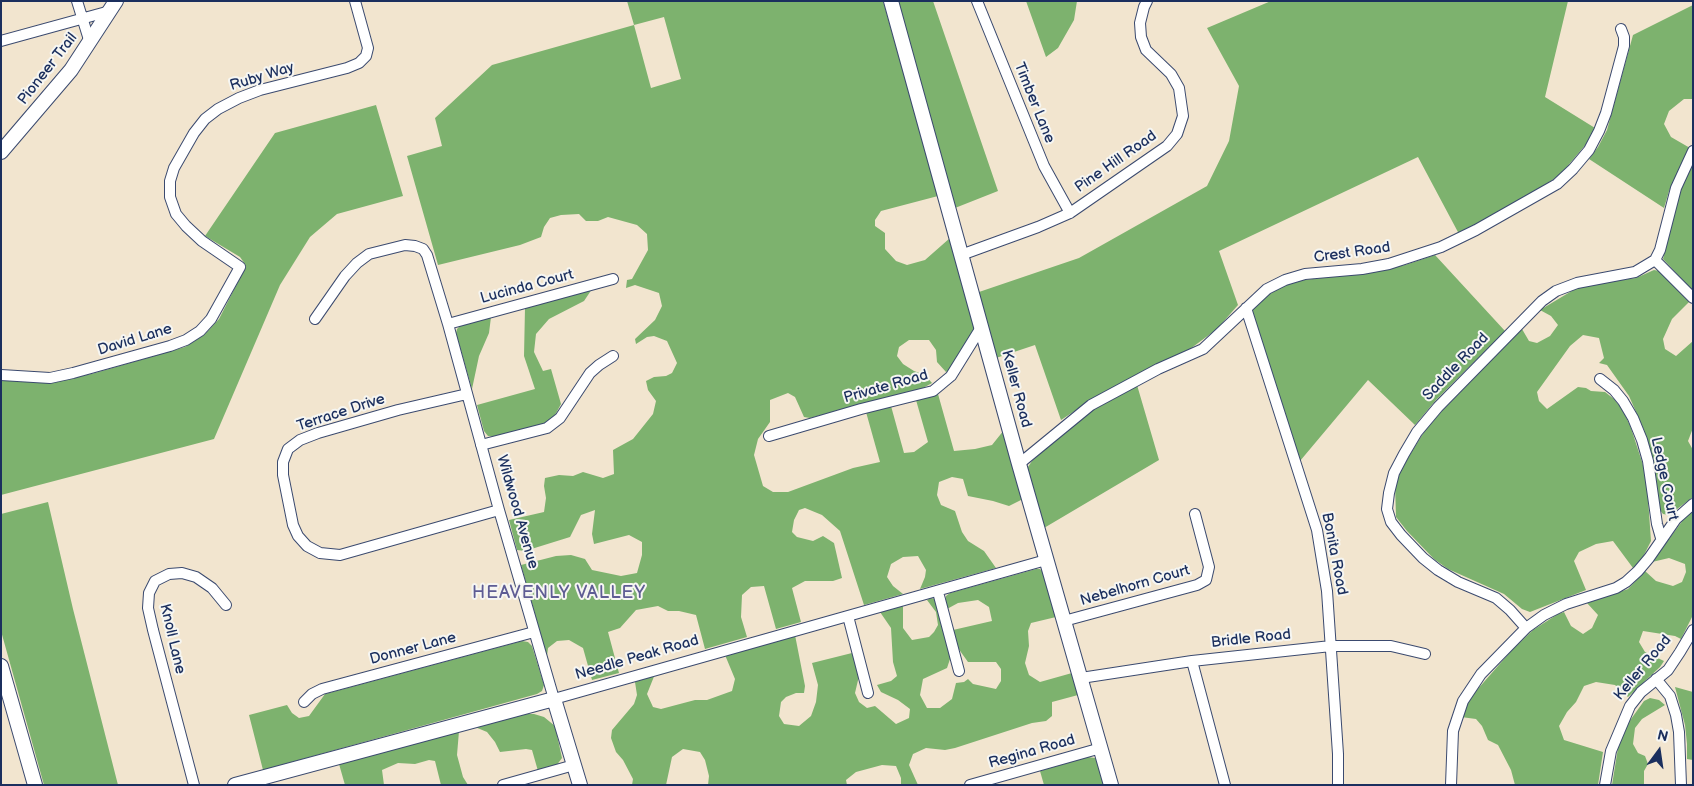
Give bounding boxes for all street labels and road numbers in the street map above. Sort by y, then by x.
street label: Pioneer Trail [14,30,82,108]
street label: Ruby Way [228,59,296,95]
street label: Timber Lane [1010,60,1058,146]
street label: Pine Hill Road [1072,127,1160,197]
street label: Crest Road [1313,239,1391,267]
street label: Lucinda Court [478,266,576,308]
street label: David Lane [96,320,174,360]
street label: Saddle Road [1419,329,1493,405]
street label: Keller Road [997,348,1035,430]
street label: Private Road [842,366,930,408]
street label: Terrace Drive [295,390,387,436]
street label: Ledge Court [1646,436,1682,522]
street label: Wildwood Avenue [492,453,542,571]
street label: Bonita Road [1317,511,1351,597]
street label: Nebelhorn Court [1078,562,1192,610]
street label: Knoll Lane [155,602,189,676]
street label: Bridle Road [1210,626,1292,652]
street label: Donner Lane [368,629,458,669]
street label: Needle Peak Road [573,632,701,684]
street label: Keller Road [1611,632,1675,704]
street label: Regina Road [987,731,1077,773]

